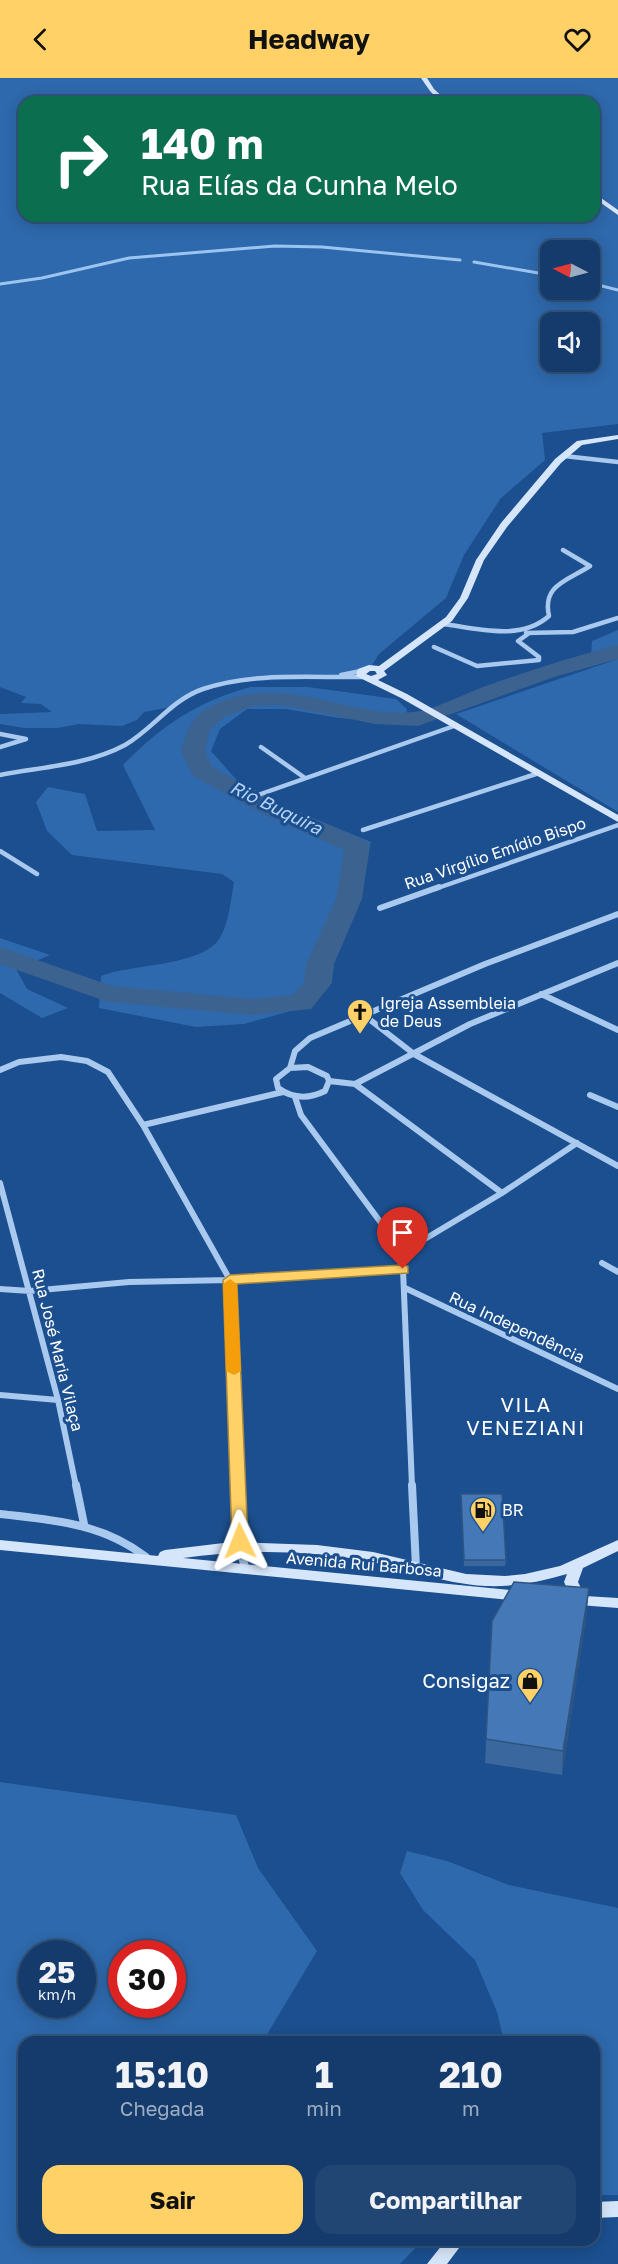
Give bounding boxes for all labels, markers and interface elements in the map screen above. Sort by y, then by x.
icon: back [24,23,57,56]
text: Headway [248,23,370,55]
icon: heart [561,23,594,56]
text: 140 m [141,118,263,168]
icon: right [42,120,120,198]
text: Rua Elías da Cunha Melo [141,169,458,201]
north arrow [540,240,600,300]
map controls [540,240,600,372]
button: sound [540,312,600,372]
water label: Rio Buquira [227,775,327,839]
street label: Rua Virgílio Emídio Bispo [402,813,588,893]
place label: Igreja Assembleia de Deus [380,993,516,1031]
church icon: Igreja Assembleia de Deus [345,997,375,1035]
pin [377,1207,428,1269]
icon: arrive [386,1216,419,1249]
street label: Rua José Maria Vilaça [28,1267,88,1433]
street label: Rua Independência [446,1287,588,1367]
district label: VILA VENEZIANI [466,1392,586,1439]
fuel station icon: BR [468,1495,498,1533]
place label: BR [502,1500,524,1520]
position arrow [208,1509,272,1573]
street label: Avenida Rui Barbosa [285,1547,443,1581]
shop icon: Consigaz [515,1666,545,1704]
place label: Consigaz [422,1668,510,1692]
speed limit sign: 30 [108,1940,186,2018]
text: 25 [39,1954,75,1990]
text: km/h [38,1985,76,2003]
text: 15:10 [115,2053,209,2096]
text: 1 [315,2053,333,2096]
text: 210 [439,2053,503,2096]
text: Chegada [120,2096,205,2120]
text: min [306,2096,342,2120]
text: m [462,2096,480,2120]
button: Sair [42,2165,303,2234]
button: Compartilhar [315,2165,576,2234]

